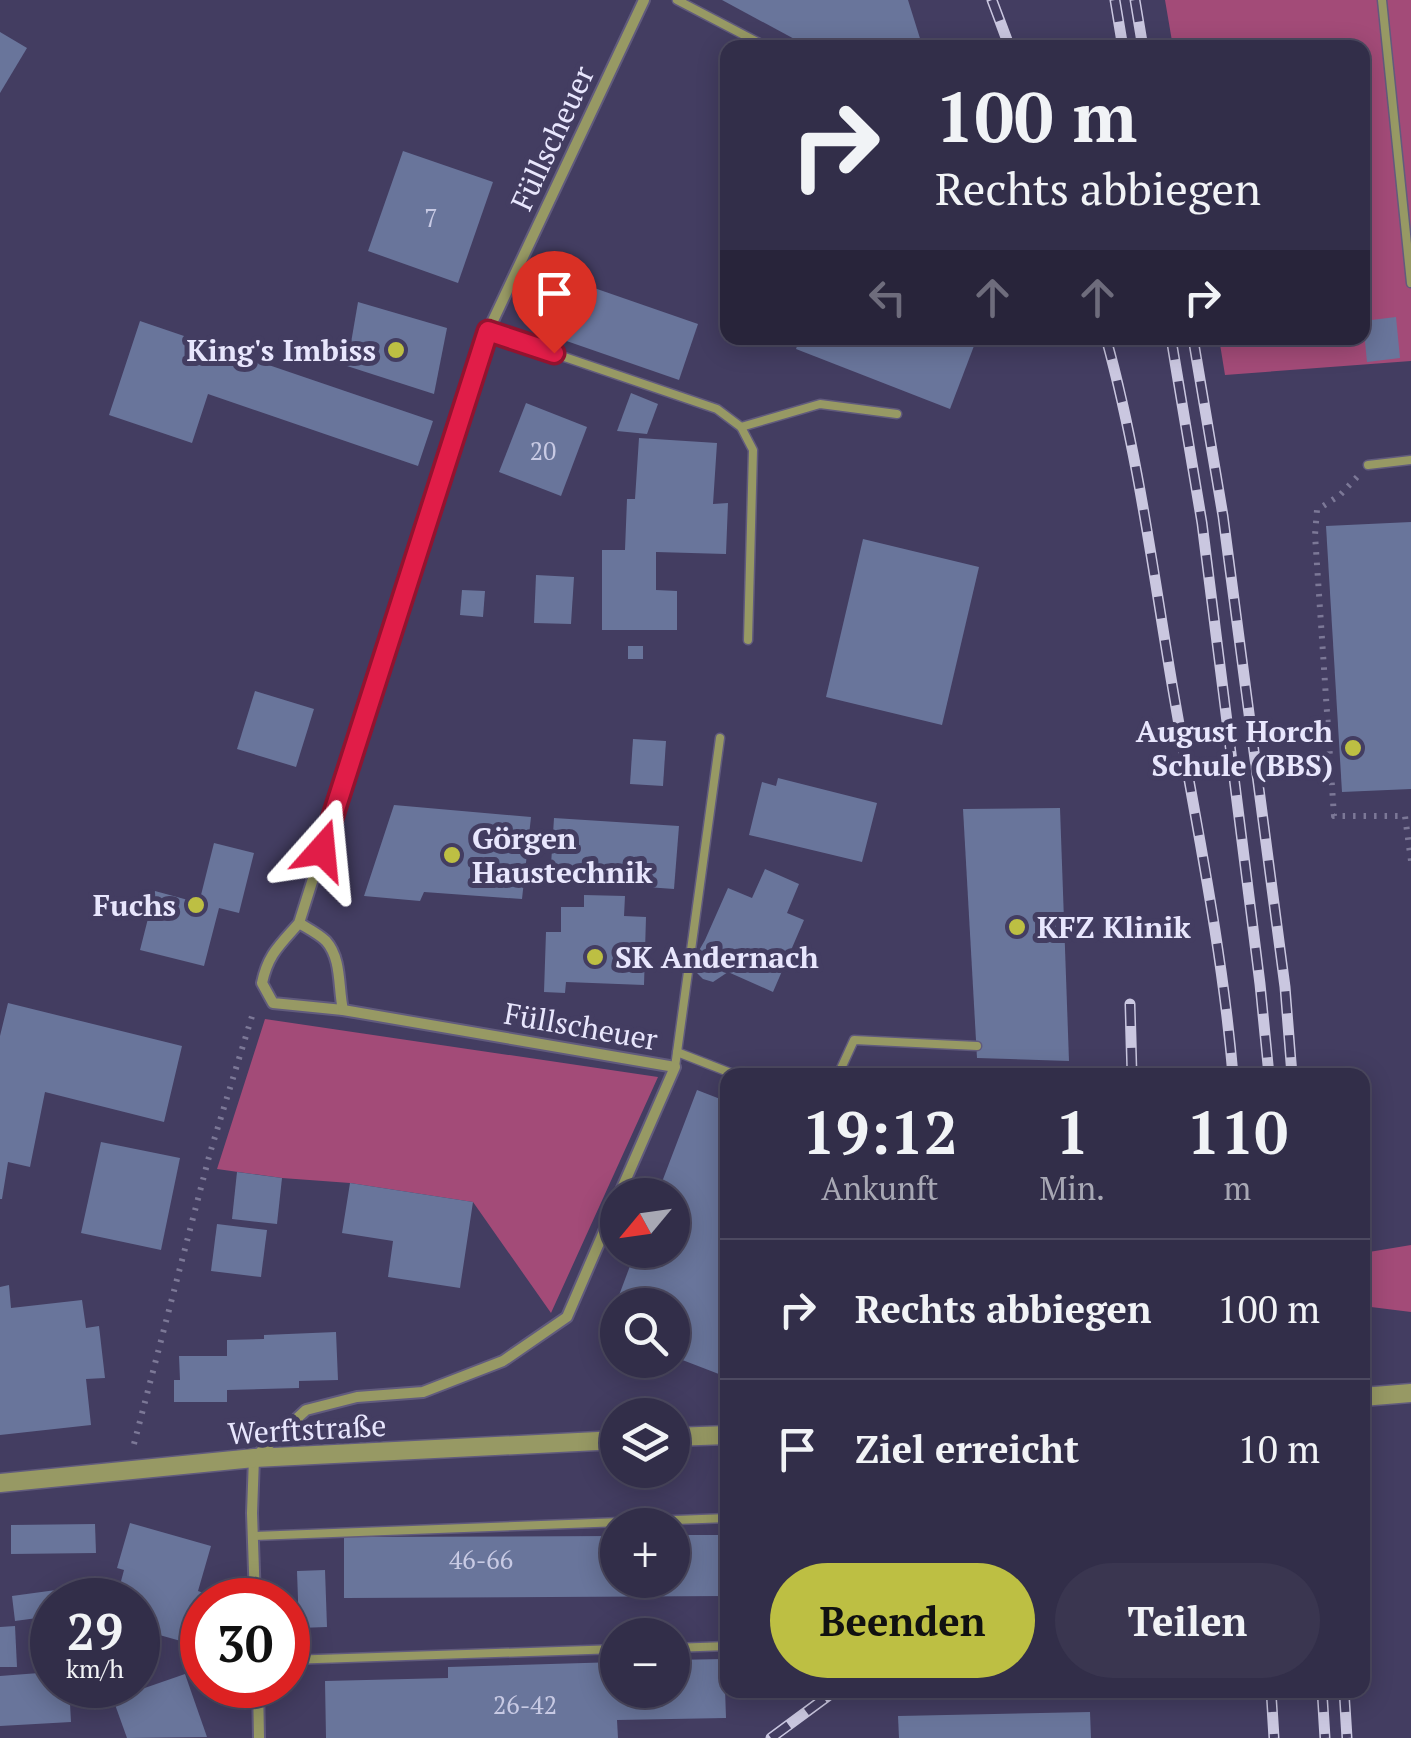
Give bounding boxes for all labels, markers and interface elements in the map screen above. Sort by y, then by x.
street label: Füllscheuer [501,59,603,217]
text: 100 m [935,69,1137,162]
icon: right [770,80,900,210]
text: Rechts abbiegen [935,158,1261,218]
house number: 7 [424,201,438,234]
pin [512,251,597,354]
icon: arrive [527,266,582,321]
icon: left [860,270,915,325]
icon: ahead [965,270,1020,325]
icon: ahead [1070,270,1125,325]
icon: right [1175,270,1230,325]
place label: King's Imbiss [186,330,376,370]
marker: King's Imbiss [385,339,407,361]
house number: 20 [530,434,556,467]
place label: August Horch Schule (BBS) [1136,711,1333,785]
marker: August Horch Schule (BBS) [1342,737,1364,759]
position arrow [270,798,374,902]
place label: Görgen Haustechnik [472,818,653,892]
marker: Görgen Haustechnik [441,844,463,866]
place label: Fuchs [93,885,176,925]
marker: Fuchs [185,894,207,916]
place label: KFZ Klinik [1037,907,1191,947]
marker: KFZ Klinik [1006,916,1028,938]
place label: SK Andernach [615,937,819,977]
marker: SK Andernach [584,946,606,968]
street label: Füllscheuer [501,993,661,1059]
text: 19:12 [802,1092,958,1171]
text: 1 [1055,1092,1089,1171]
text: 110 [1187,1092,1288,1171]
text: Ankunft [821,1167,938,1209]
text: Min. [1040,1167,1105,1209]
text: m [1224,1167,1251,1209]
north arrow [600,1178,690,1268]
map controls [600,1178,690,1708]
icon: right [770,1282,825,1337]
text: Rechts abbiegen [855,1284,1151,1334]
text: 100 m [1217,1284,1320,1334]
button: search [600,1288,690,1378]
button: layers [600,1398,690,1488]
street label: Werftstraße [227,1405,387,1453]
icon: arrive [770,1422,825,1477]
text: Ziel erreicht [855,1424,1079,1474]
text: 10 m [1237,1424,1320,1474]
button: + [600,1508,690,1598]
house number: 46-66 [449,1543,513,1576]
button: Beenden [770,1563,1035,1678]
button: Teilen [1055,1563,1320,1678]
speed limit sign: 30 [180,1578,310,1708]
text: 29 [67,1598,123,1664]
button: − [600,1618,690,1708]
text: km/h [66,1652,124,1685]
house number: 26-42 [493,1688,557,1721]

